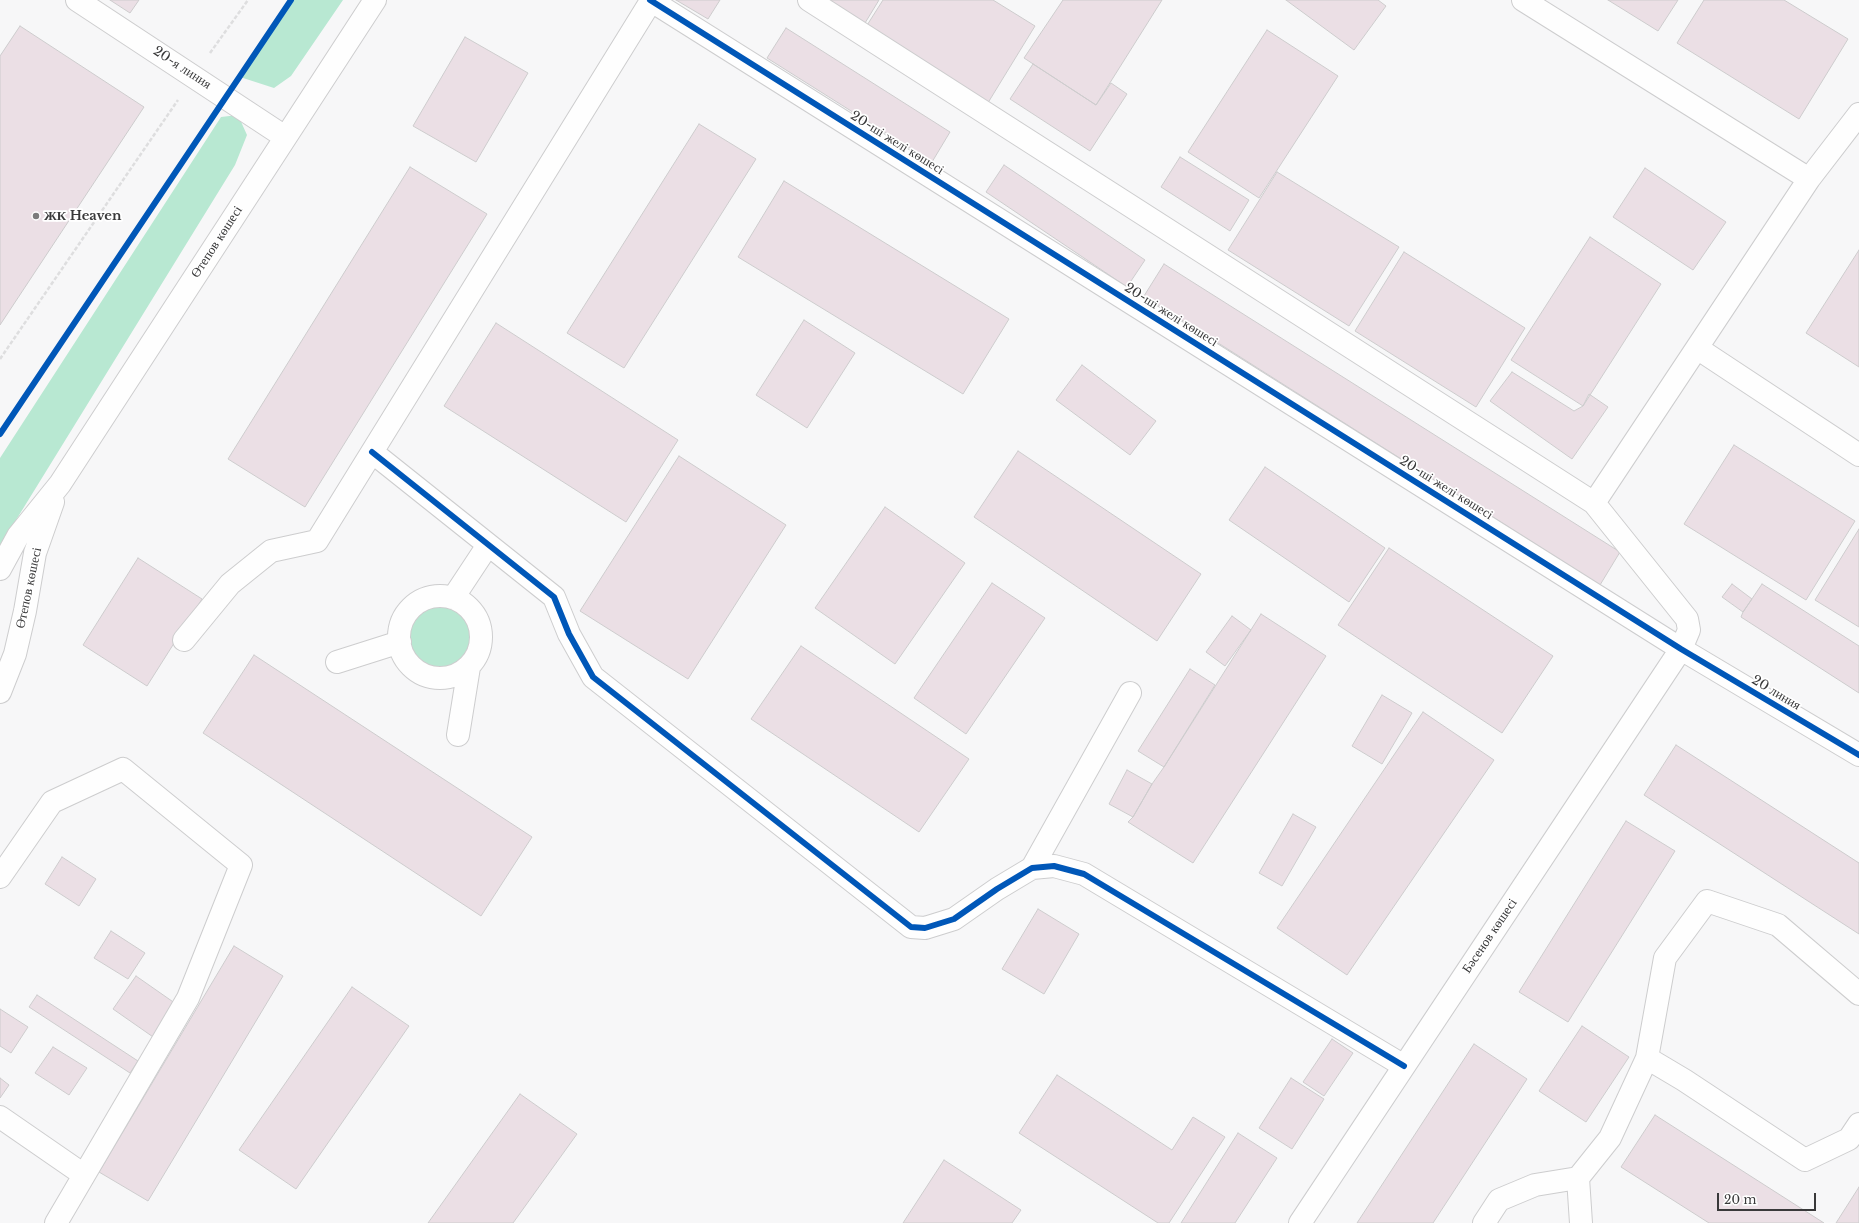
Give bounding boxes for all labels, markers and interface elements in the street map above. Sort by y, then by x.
street label: 20-я линия [150,43,214,93]
street label: 20-ші желі көшесі [847,108,947,178]
street label: Өтепов көшесі [188,203,246,281]
place label: ЖК Heaven [44,208,121,224]
marker: ЖК Heaven [31,211,41,221]
street label: 20-ші желі көшесі [1121,280,1221,350]
street label: 20-ші желі көшесі [1396,453,1496,523]
street label: Өтепов көшесі [13,546,45,630]
street label: 20 линия [1749,672,1803,714]
street label: Бәсенов көшесі [1459,896,1521,976]
scale bar [1719,1185,1818,1211]
text: 20 m [1724,1192,1756,1207]

